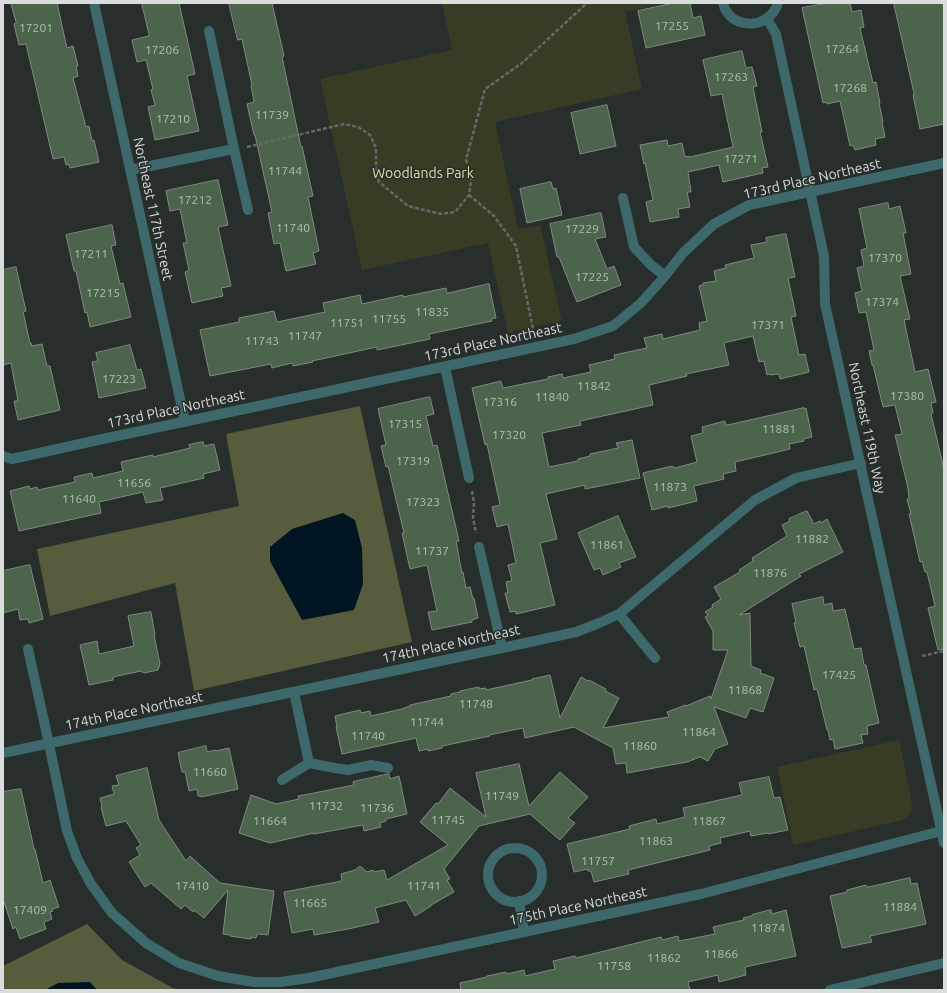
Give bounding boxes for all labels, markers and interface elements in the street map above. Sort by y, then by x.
house number: 17255 [655,19,689,33]
house number: 17201 [19,21,53,35]
house number: 17264 [825,42,859,56]
house number: 17206 [145,43,179,57]
house number: 17263 [714,70,748,84]
house number: 17268 [833,81,867,95]
house number: 11739 [255,108,289,122]
house number: 17210 [156,112,190,126]
street label: Northeast 117th Street [130,136,176,282]
house number: 17271 [724,152,758,166]
street label: 173rd Place Northeast [742,155,882,203]
house number: 11744 [268,164,302,178]
park label: Woodlands Park [372,165,474,181]
house number: 17212 [178,193,212,207]
house number: 11740 [276,221,310,235]
house number: 17229 [565,222,599,236]
house number: 17211 [74,247,108,261]
house number: 17370 [868,251,902,265]
house number: 17225 [575,270,609,284]
house number: 17215 [86,286,120,300]
house number: 17374 [865,295,899,309]
house number: 11835 [415,305,449,319]
house number: 11755 [372,312,406,326]
house number: 11751 [330,316,364,330]
house number: 17371 [751,318,785,332]
street label: 173rd Place Northeast [423,319,563,365]
house number: 11747 [288,329,322,343]
house number: 11743 [245,334,279,348]
street label: Northeast 119th Way [845,361,889,495]
house number: 17223 [102,372,136,386]
house number: 11842 [577,379,611,393]
street label: 173rd Place Northeast [106,386,246,432]
house number: 17380 [890,389,924,403]
house number: 11840 [535,390,569,404]
house number: 17316 [483,395,517,409]
house number: 17315 [388,417,422,431]
house number: 11881 [762,422,796,436]
house number: 17320 [492,428,526,442]
house number: 17319 [396,454,430,468]
house number: 11656 [117,476,151,490]
house number: 11873 [653,480,687,494]
house number: 11640 [62,492,96,506]
house number: 17323 [406,495,440,509]
house number: 11882 [795,532,829,546]
house number: 11861 [590,538,624,552]
house number: 11737 [415,544,449,558]
house number: 11876 [753,566,787,580]
street label: 174th Place Northeast [381,621,521,667]
house number: 17425 [822,668,856,682]
house number: 11868 [728,683,762,697]
street label: 174th Place Northeast [64,688,204,734]
house number: 11748 [459,697,493,711]
house number: 11744 [410,715,444,729]
house number: 11864 [682,725,716,739]
house number: 11740 [351,729,385,743]
house number: 11860 [623,739,657,753]
house number: 11660 [193,765,227,779]
house number: 11749 [485,789,519,803]
house number: 11732 [309,799,343,813]
house number: 11736 [360,801,394,815]
house number: 11745 [431,813,465,827]
house number: 11664 [253,814,287,828]
house number: 11867 [692,814,726,828]
house number: 11863 [639,834,673,848]
house number: 11757 [581,854,615,868]
house number: 17410 [175,879,209,893]
house number: 11741 [407,879,441,893]
street label: 175th Place Northeast [508,883,648,929]
house number: 11665 [293,896,327,910]
house number: 11884 [883,900,917,914]
house number: 17409 [13,903,47,917]
house number: 11874 [751,921,785,935]
house number: 11866 [704,947,738,961]
house number: 11862 [647,951,681,965]
house number: 11758 [597,959,631,973]

